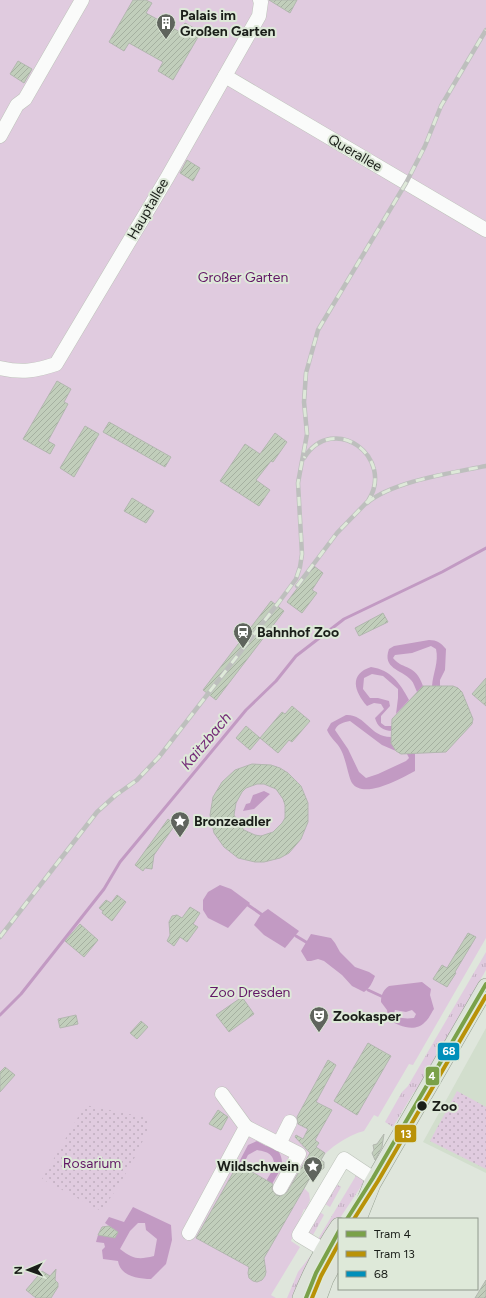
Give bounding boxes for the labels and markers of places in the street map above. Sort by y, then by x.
place label: Palais im Großen Garten [180,7,276,40]
building icon: Palais im Großen Garten [155,12,177,40]
station icon: Bahnhof Zoo [232,621,254,649]
place label: Bahnhof Zoo [257,624,339,641]
place icon: Bronzeadler [169,810,191,838]
place label: Bronzeadler [194,813,271,830]
theatre icon: Zookasper [308,1005,330,1033]
place label: Zookasper [333,1008,401,1025]
place label: Zoo [432,1098,457,1115]
marker: Zoo [415,1099,429,1113]
place icon: Wildschwein [302,1155,324,1183]
place label: Wildschwein [217,1158,299,1175]

